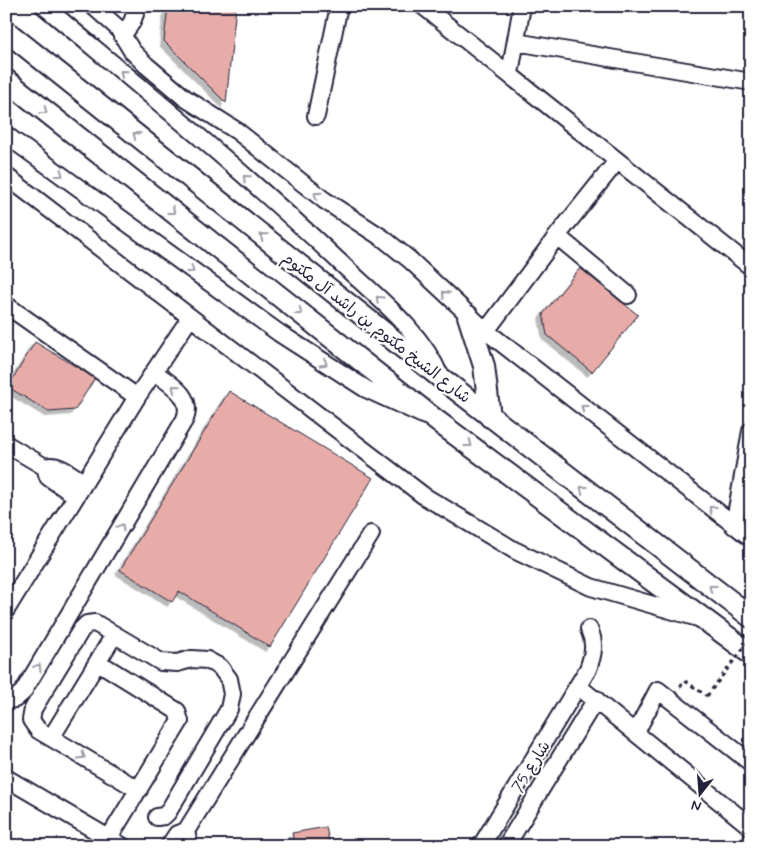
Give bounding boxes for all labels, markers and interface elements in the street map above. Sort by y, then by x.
one-way arrow [119,69,128,78]
one-way arrow [39,105,48,114]
one-way arrow [133,132,142,140]
one-way arrow [54,168,64,177]
one-way arrow [243,175,252,184]
one-way arrow [313,192,323,201]
one-way arrow [166,206,175,214]
one-way arrow [260,234,269,242]
street label: شارع الشيخ مكتوم بن راشد آل مكتوم [277,248,475,409]
one-way arrow [185,264,195,273]
one-way arrow [442,291,451,300]
one-way arrow [376,296,385,305]
one-way arrow [294,306,303,315]
one-way arrow [319,356,328,366]
one-way arrow [171,384,180,393]
one-way arrow [581,406,590,414]
one-way arrow [463,439,472,447]
one-way arrow [580,486,589,494]
one-way arrow [709,506,718,514]
one-way arrow [114,524,124,533]
one-way arrow [709,585,718,593]
one-way arrow [32,664,42,673]
street label: شارع 75 [507,737,555,797]
one-way arrow [76,750,85,760]
north arrow [674,770,724,820]
text: N [689,796,704,815]

